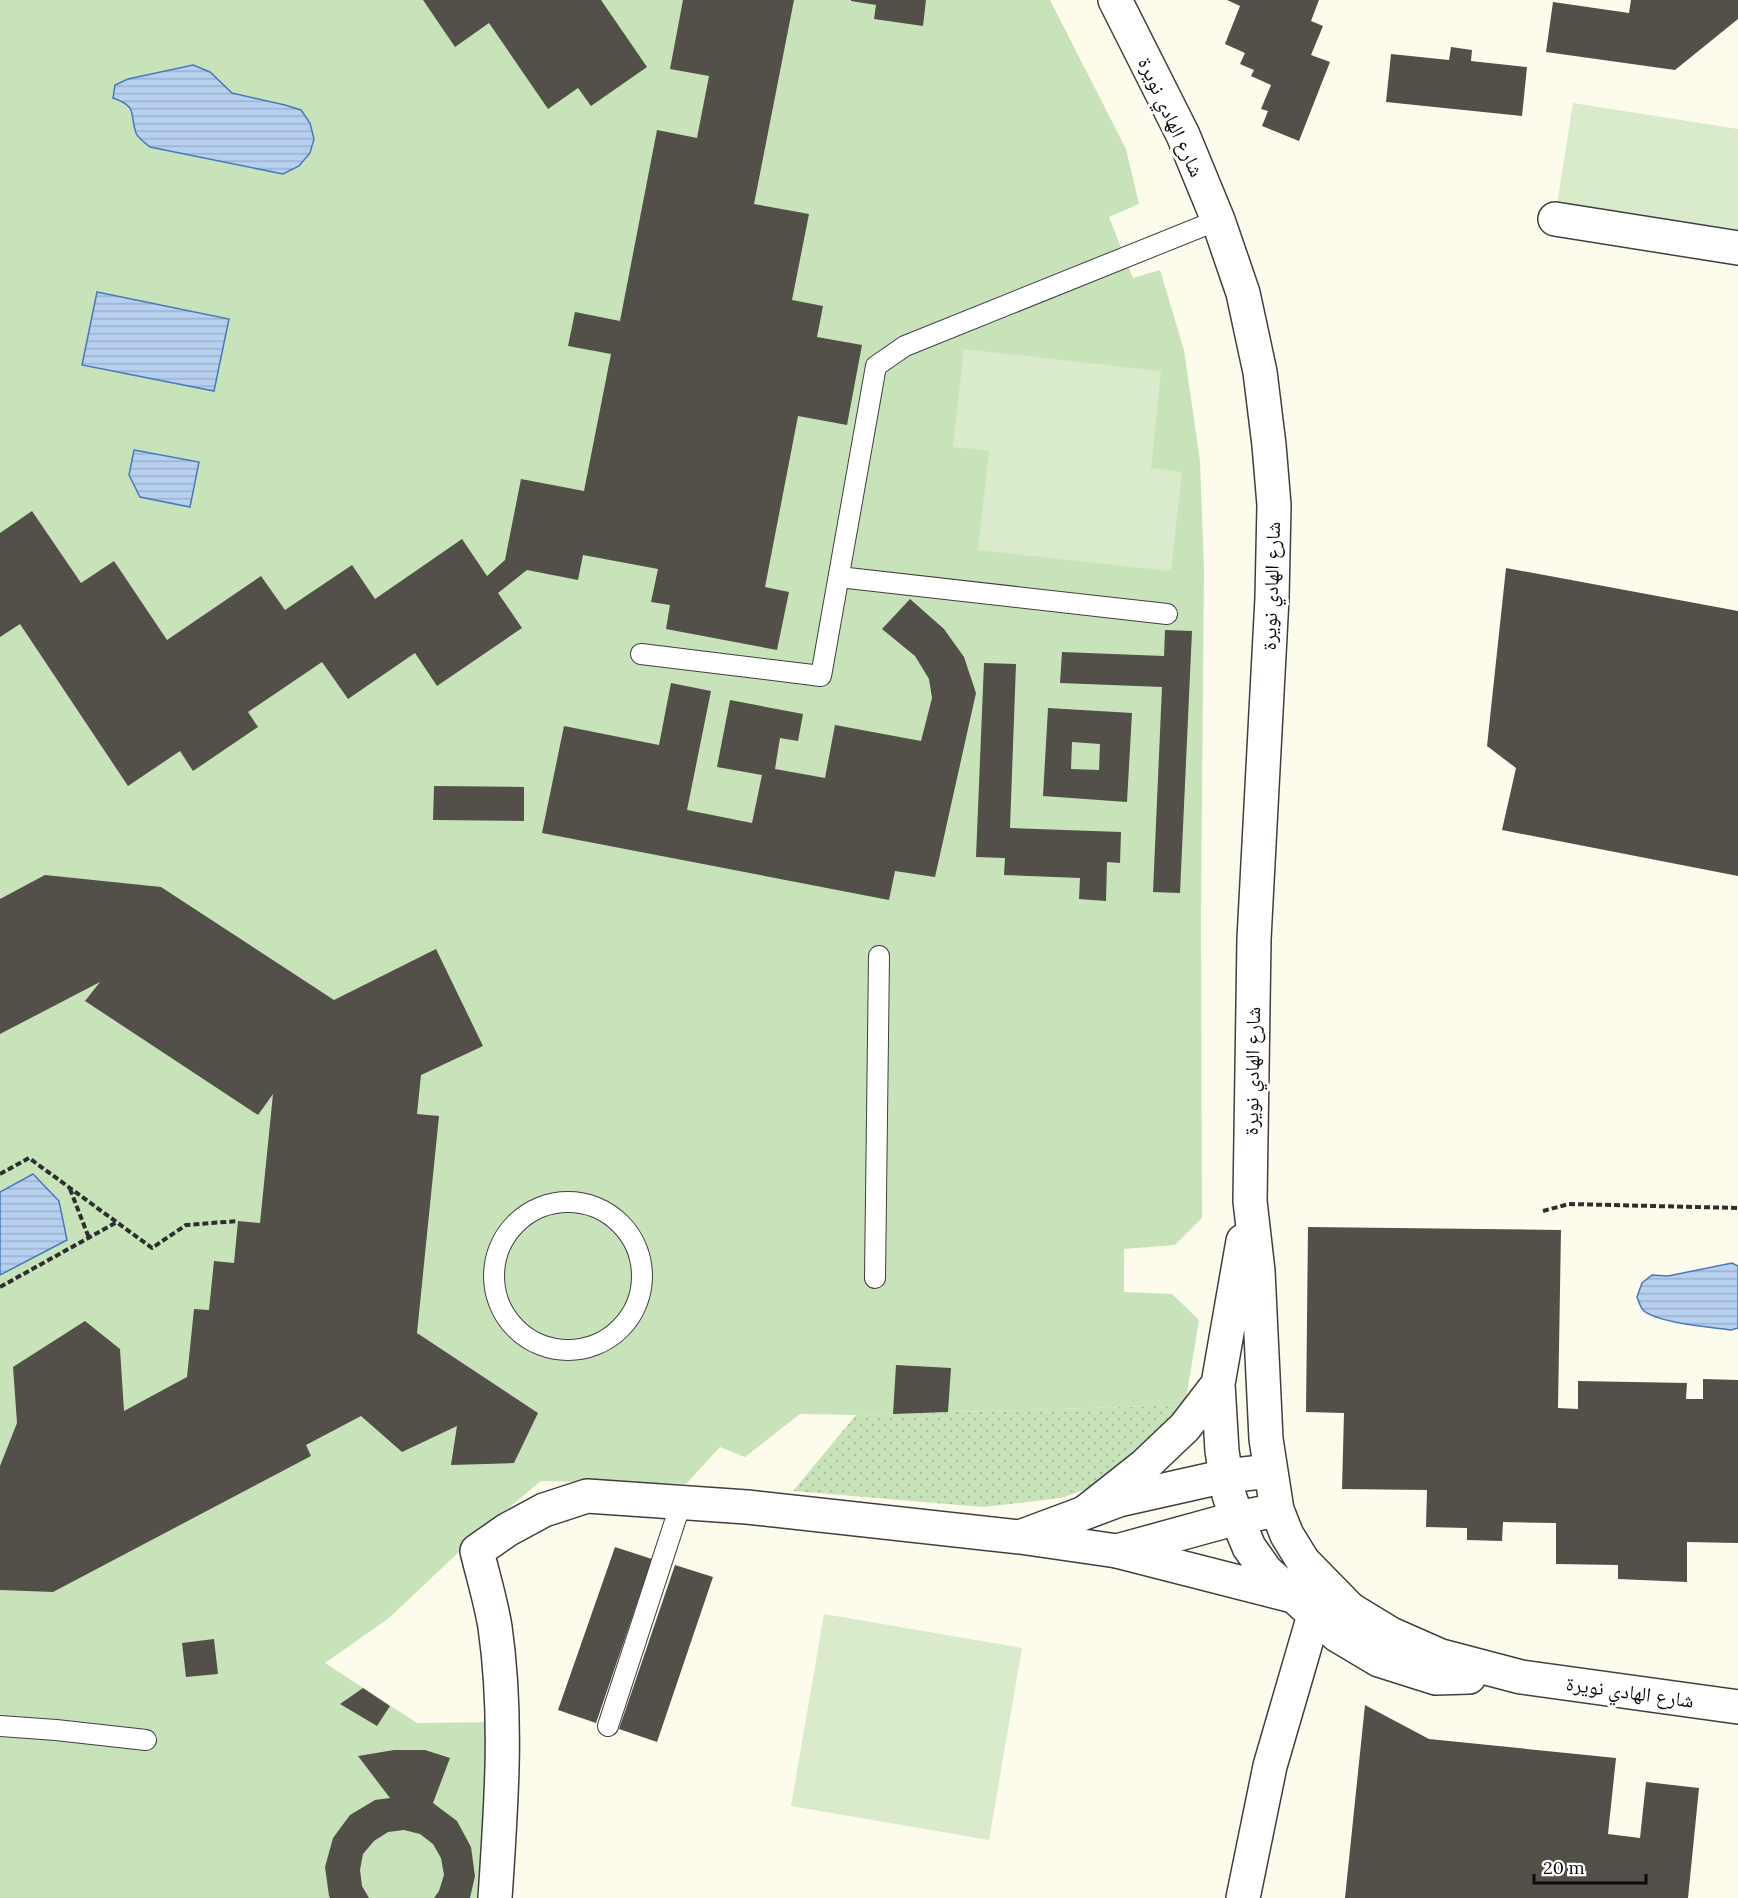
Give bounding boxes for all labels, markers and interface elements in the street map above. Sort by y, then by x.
street label: شارع الهادي نويرة [1129,53,1210,182]
street label: شارع الهادي نويرة [1256,521,1289,651]
street label: شارع الهادي نويرة [1238,1006,1269,1136]
street label: شارع الهادي نويرة [1564,1670,1696,1717]
scale bar [1534,1847,1646,1885]
text: 20 m [1543,1856,1585,1879]

